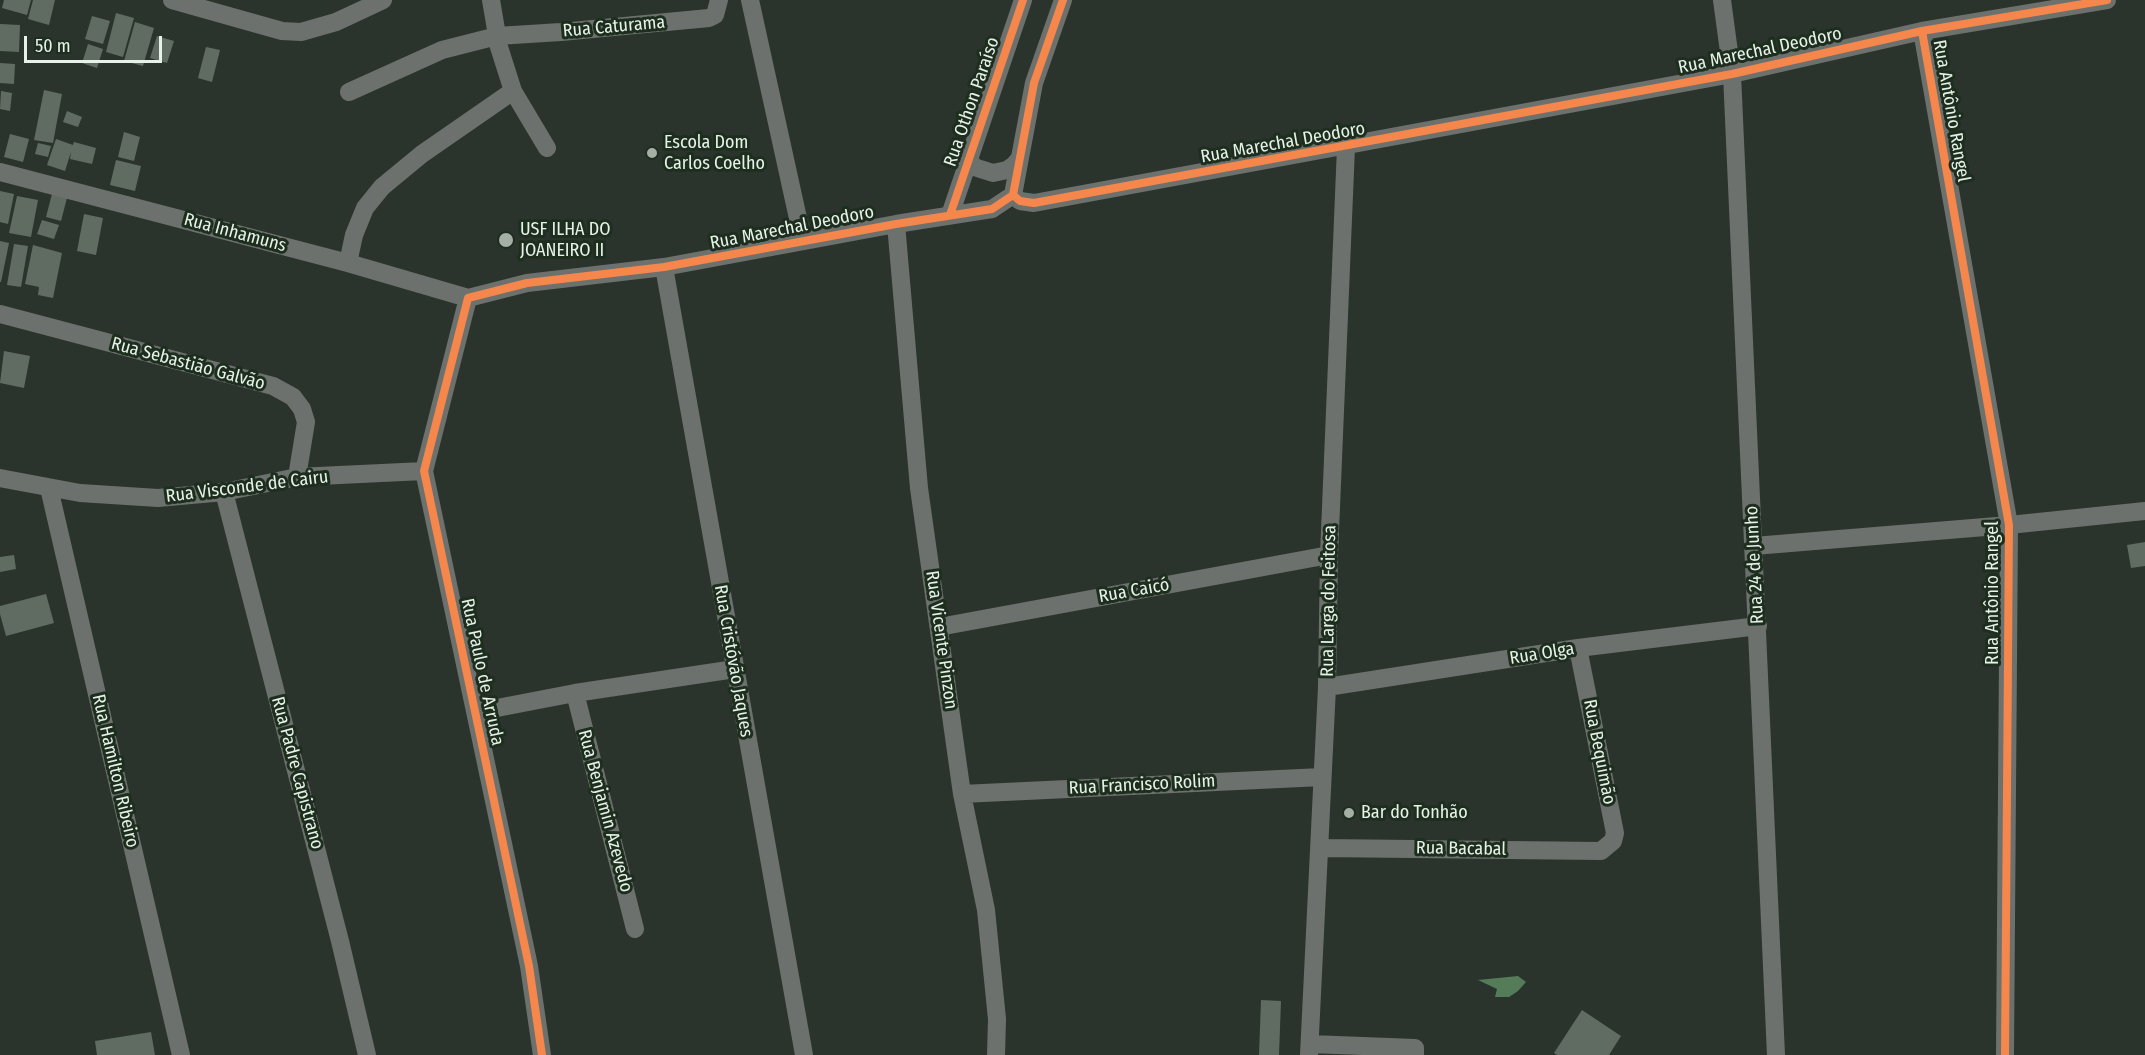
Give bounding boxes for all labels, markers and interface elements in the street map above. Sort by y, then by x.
street label: Rua Caturama [562,12,666,42]
street label: Rua Marechal Deodoro [1676,23,1844,79]
scale bar [27,24,165,62]
street label: Rua Othon Paraíso [940,34,1004,170]
text: 50 m [35,35,71,57]
street label: Rua Antônio Rangel [1928,38,1974,184]
street label: Rua Marechal Deodoro [1199,118,1367,168]
place label: Escola Dom Carlos Coelho [664,132,765,174]
marker: Escola Dom Carlos Coelho [645,146,659,160]
street label: Rua Marechal Deodoro [708,202,876,254]
street label: Rua Inhamuns [181,209,289,257]
place label: USF ILHA DO JOANEIRO II [520,219,611,262]
marker: USF ILHA DO JOANEIRO II [497,231,515,249]
street label: Rua Sebastião Galvão [109,333,267,395]
street label: Rua Visconde de Cairu [165,466,329,508]
street label: Rua 24 de Junho [1741,505,1769,625]
street label: Rua Antônio Rangel [1982,521,2004,665]
street label: Rua Larga do Feitosa [1317,525,1341,677]
street label: Rua Vicente Pinzon [921,569,961,711]
street label: Rua Caicó [1097,574,1171,608]
street label: Rua Cristóvão Jaques [709,583,757,739]
street label: Rua Paulo de Arruda [456,596,508,748]
street label: Rua Olga [1508,638,1576,670]
street label: Rua Hamilton Ribeiro [87,692,143,850]
street label: Rua Padre Capistrano [266,694,328,852]
street label: Rua Bequimão [1578,698,1620,806]
street label: Rua Benjamin Azevedo [573,727,637,895]
street label: Rua Francisco Rolim [1068,770,1216,800]
place label: Bar do Tonhão [1361,802,1468,824]
marker: Bar do Tonhão [1342,806,1356,820]
street label: Rua Bacabal [1416,837,1506,861]

